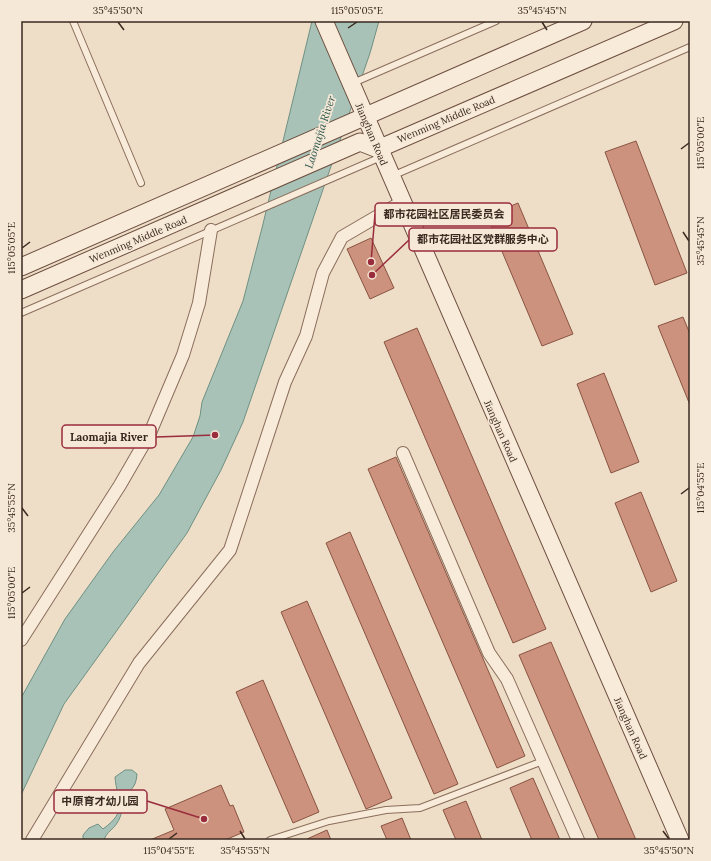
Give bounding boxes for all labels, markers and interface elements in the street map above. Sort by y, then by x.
text: 35°45'50"N [93,4,144,17]
text: 115°05'05"E [331,4,383,17]
text: 35°45'45"N [517,4,567,17]
water label: Laomajia River [302,93,339,170]
street label: Wenming Middle Road [395,93,497,146]
street label: Jianghan Road [352,100,391,167]
text: 115°05'00"E [694,117,707,169]
callout: 都市花园社区居民委员会 [375,203,512,226]
text: 都市花园社区居民委员会 [384,207,505,221]
street label: Wenming Middle Road [87,213,189,266]
text: 35°45'45"N [694,216,707,266]
text: 115°05'05"E [5,222,18,274]
callout: 都市花园社区党群服务中心 [409,228,557,251]
text: 都市花园社区党群服务中心 [417,232,549,246]
street label: Jianghan Road [481,397,520,464]
callout: Laomajia River [62,425,156,448]
text: Laomajia River [70,430,149,444]
text: 115°04'55"E [694,463,707,513]
text: 35°45'55"N [5,483,18,533]
text: 115°05'00"E [5,567,18,619]
street label: Jianghan Road [611,694,650,761]
callout: 中原育才幼儿园 [54,790,147,813]
text: 中原育才幼儿园 [62,794,139,808]
text: 115°04'55"E [144,844,194,857]
text: 35°45'55"N [220,844,270,857]
text: 35°45'50"N [644,844,695,857]

